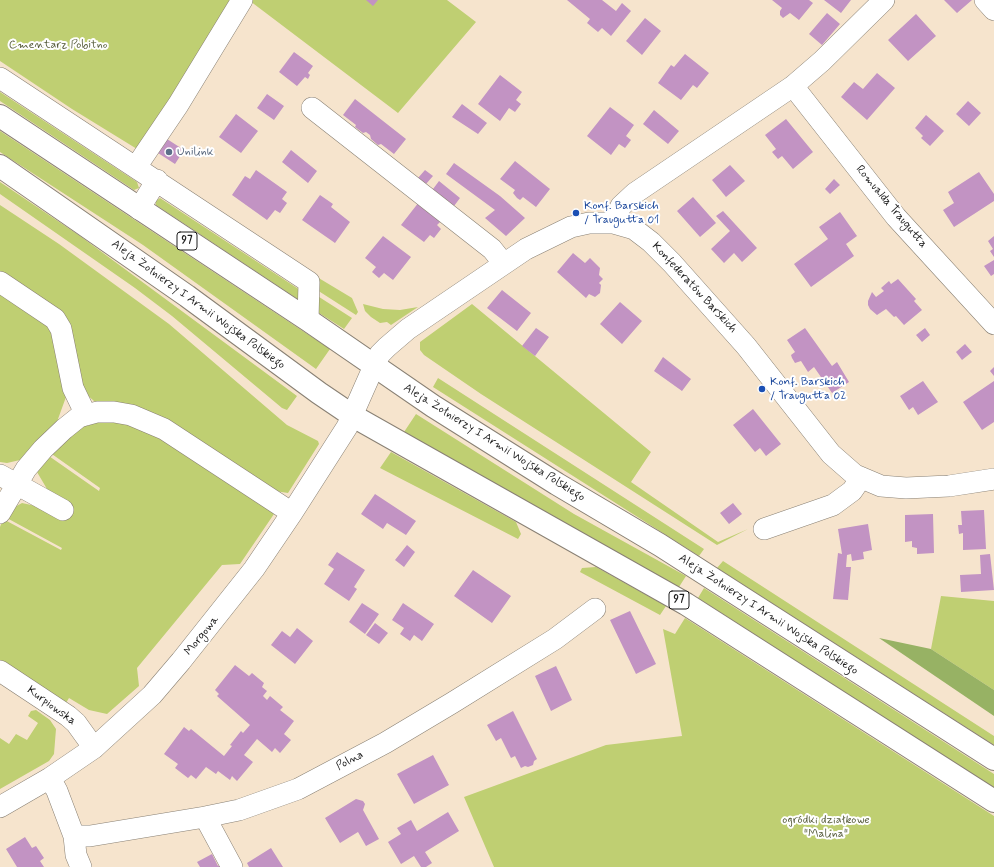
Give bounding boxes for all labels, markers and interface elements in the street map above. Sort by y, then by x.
park label: Cmentarz Pobitno [9,38,107,52]
place label: Unilink [177,145,213,159]
marker: Unilink [164,147,174,157]
street label: Romualda Traugutta [852,163,930,251]
place label: Konf. Barskich / Traugutta 01 [584,199,659,227]
marker: Konf. Barskich / Traugutta 01 [571,208,581,218]
road number: 97 [177,232,197,250]
street label: Aleja Żołnierzy I Armii Wojska Polskiego [108,237,288,373]
street label: Konfederatów Barskich [648,240,740,336]
place label: Konf. Barskich / Traugutta 02 [770,375,846,403]
street label: Aleja Żołnierzy I Armii Wojska Polskiego [401,381,587,505]
marker: Konf. Barskich / Traugutta 02 [757,384,767,394]
street label: Aleja Żołnierzy I Armii Wojska Polskiego [675,551,861,679]
road number: 97 [669,591,689,609]
street label: Morgowa [182,613,222,659]
street label: Kurpiowska [24,683,78,729]
street label: Polna [334,748,366,774]
park label: ogródki działkowe "Malina" [782,813,870,841]

